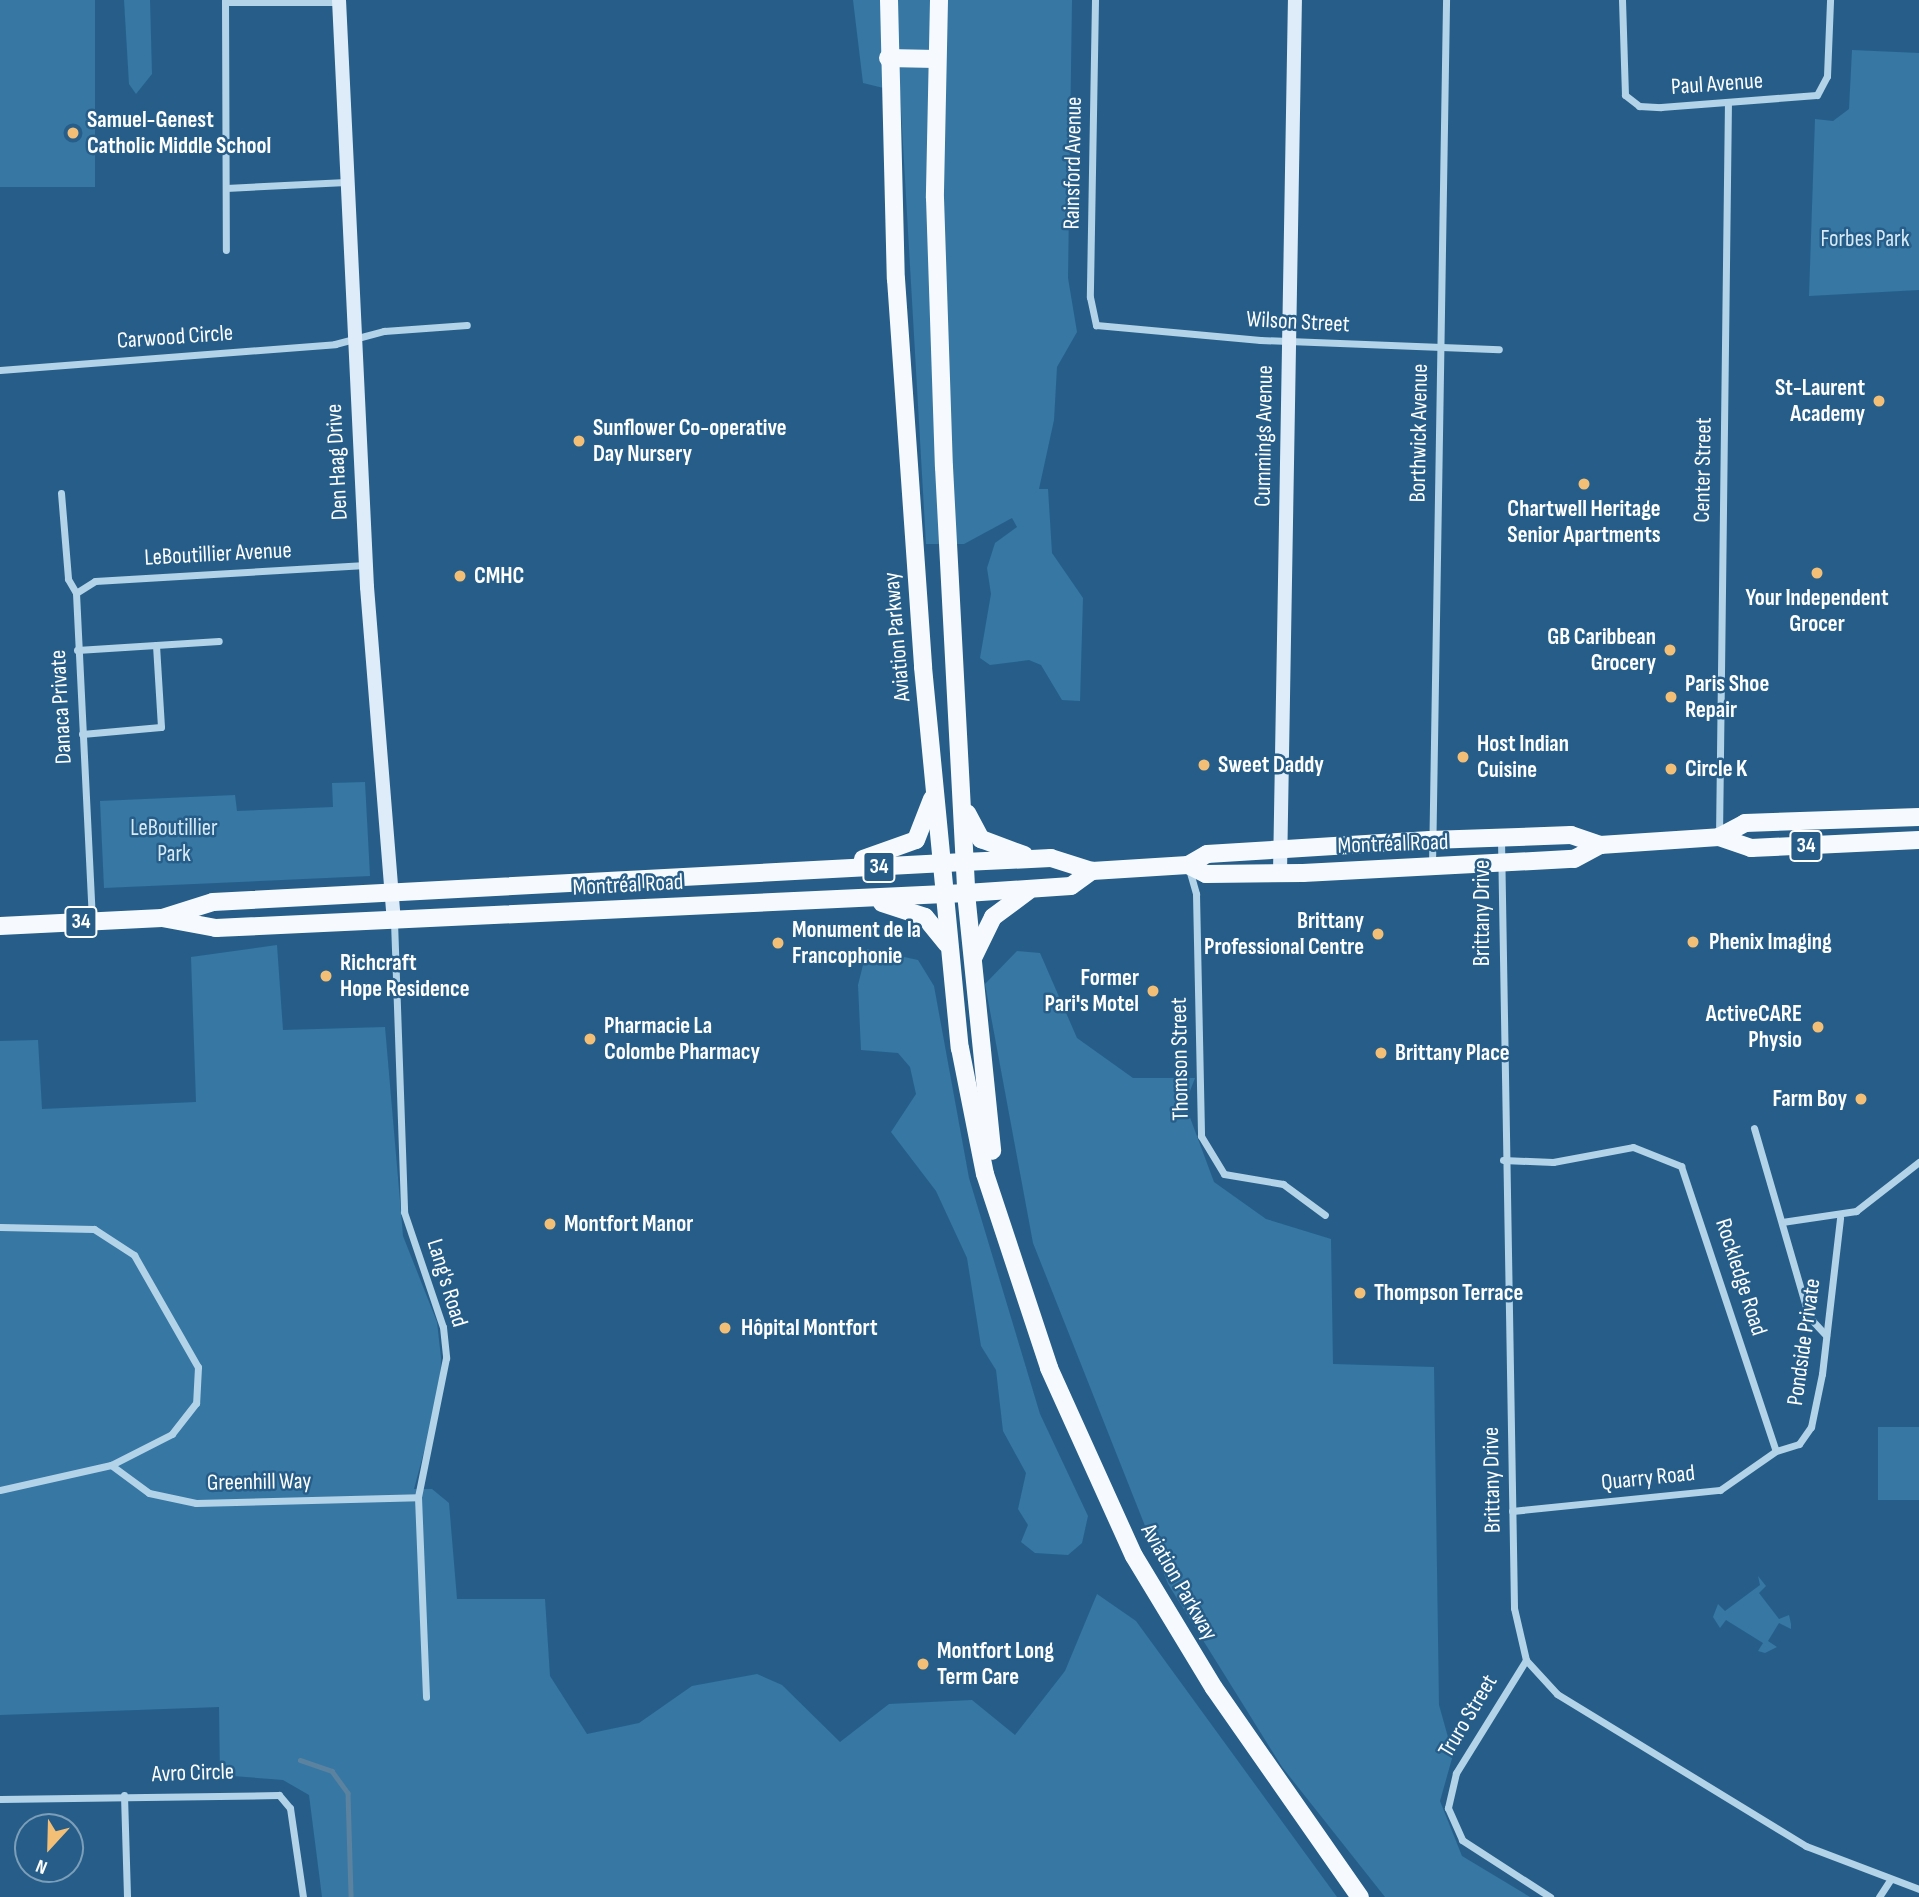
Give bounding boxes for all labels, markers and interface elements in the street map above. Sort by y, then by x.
street label: Paul Avenue [1670,67,1764,101]
street label: Rainsford Avenue [1058,96,1088,230]
place label: Samuel-Genest Catholic Middle School [87,106,271,160]
marker: Samuel-Genest Catholic Middle School [65,125,81,141]
park label: Forbes Park [1821,225,1909,253]
street label: Wilson Street [1246,306,1350,338]
street label: Carwood Circle [116,319,234,355]
street label: Borthwick Avenue [1404,363,1434,503]
street label: Cummings Avenue [1249,365,1279,507]
place label: St-Laurent Academy [1775,374,1865,428]
marker: St-Laurent Academy [1871,393,1887,409]
street label: Den Haag Drive [320,403,354,521]
place label: Sunflower Co-operative Day Nursery [593,414,787,468]
street label: Center Street [1688,417,1718,523]
marker: Sunflower Co-operative Day Nursery [571,433,587,449]
marker: Chartwell Heritage Senior Apartments [1576,476,1592,492]
place label: Chartwell Heritage Senior Apartments [1507,495,1661,549]
street label: LeBoutillier Avenue [144,536,292,572]
place label: CMHC [474,562,524,590]
marker: Your Independent Grocer [1809,565,1825,581]
marker: CMHC [452,568,468,584]
street label: Aviation Parkway [878,571,916,703]
place label: Your Independent Grocer [1746,584,1888,638]
place label: GB Caribbean Grocery [1547,623,1656,677]
marker: GB Caribbean Grocery [1662,642,1678,658]
street label: Danaca Private [44,649,78,765]
place label: Paris Shoe Repair [1685,670,1769,724]
marker: Paris Shoe Repair [1663,689,1679,705]
place label: Host Indian Cuisine [1477,730,1569,784]
marker: Host Indian Cuisine [1455,749,1471,765]
place label: Sweet Daddy [1218,751,1324,779]
place label: Circle K [1685,755,1747,783]
marker: Sweet Daddy [1196,757,1212,773]
marker: Circle K [1663,761,1679,777]
park label: LeBoutillier Park [130,814,218,868]
street label: Montréal Road [1337,828,1449,860]
road number: 34 [1788,828,1824,864]
road number: 34 [862,850,896,884]
street label: Brittany Drive [1468,860,1496,966]
street label: Montréal Road [572,868,684,902]
road number: 34 [64,904,98,940]
place label: Brittany Professional Centre [1204,907,1364,961]
place label: Monument de la Francophonie [792,916,921,970]
marker: Brittany Professional Centre [1370,926,1386,942]
place label: Phenix Imaging [1709,928,1832,956]
marker: Phenix Imaging [1683,932,1703,952]
marker: Monument de la Francophonie [770,935,786,951]
place label: Richcraft Hope Residence [340,949,470,1003]
place label: Former Pari's Motel [1045,964,1139,1018]
marker: Richcraft Hope Residence [318,968,334,984]
marker: Former Pari's Motel [1145,983,1161,999]
street label: Thomson Street [1165,997,1195,1121]
place label: ActiveCARE Physio [1706,1000,1802,1054]
place label: Pharmacie La Colombe Pharmacy [604,1012,760,1066]
marker: ActiveCARE Physio [1808,1017,1828,1037]
marker: Pharmacie La Colombe Pharmacy [582,1031,598,1047]
place label: Brittany Place [1395,1039,1510,1067]
marker: Brittany Place [1373,1045,1389,1061]
place label: Farm Boy [1772,1085,1847,1113]
marker: Farm Boy [1853,1091,1869,1107]
place label: Montfort Manor [564,1210,693,1238]
street label: Rockledge Road [1709,1215,1773,1339]
marker: Montfort Manor [542,1216,558,1232]
street label: Lang's Road [421,1236,473,1330]
street label: Pondside Private [1781,1277,1827,1407]
place label: Thompson Terrace [1374,1279,1523,1307]
marker: Thompson Terrace [1352,1285,1368,1301]
place label: Hôpital Montfort [741,1314,878,1342]
marker: Hôpital Montfort [715,1318,735,1338]
street label: Brittany Drive [1477,1427,1507,1533]
street label: Quarry Road [1600,1459,1696,1497]
street label: Greenhill Way [207,1467,311,1497]
street label: Aviation Parkway [1135,1519,1223,1645]
place label: Montfort Long Term Care [937,1637,1054,1691]
marker: Montfort Long Term Care [915,1656,931,1672]
street label: Truro Street [1433,1670,1503,1762]
street label: Avro Circle [151,1758,235,1788]
north arrow [14,1813,84,1883]
text: N [33,1854,51,1879]

